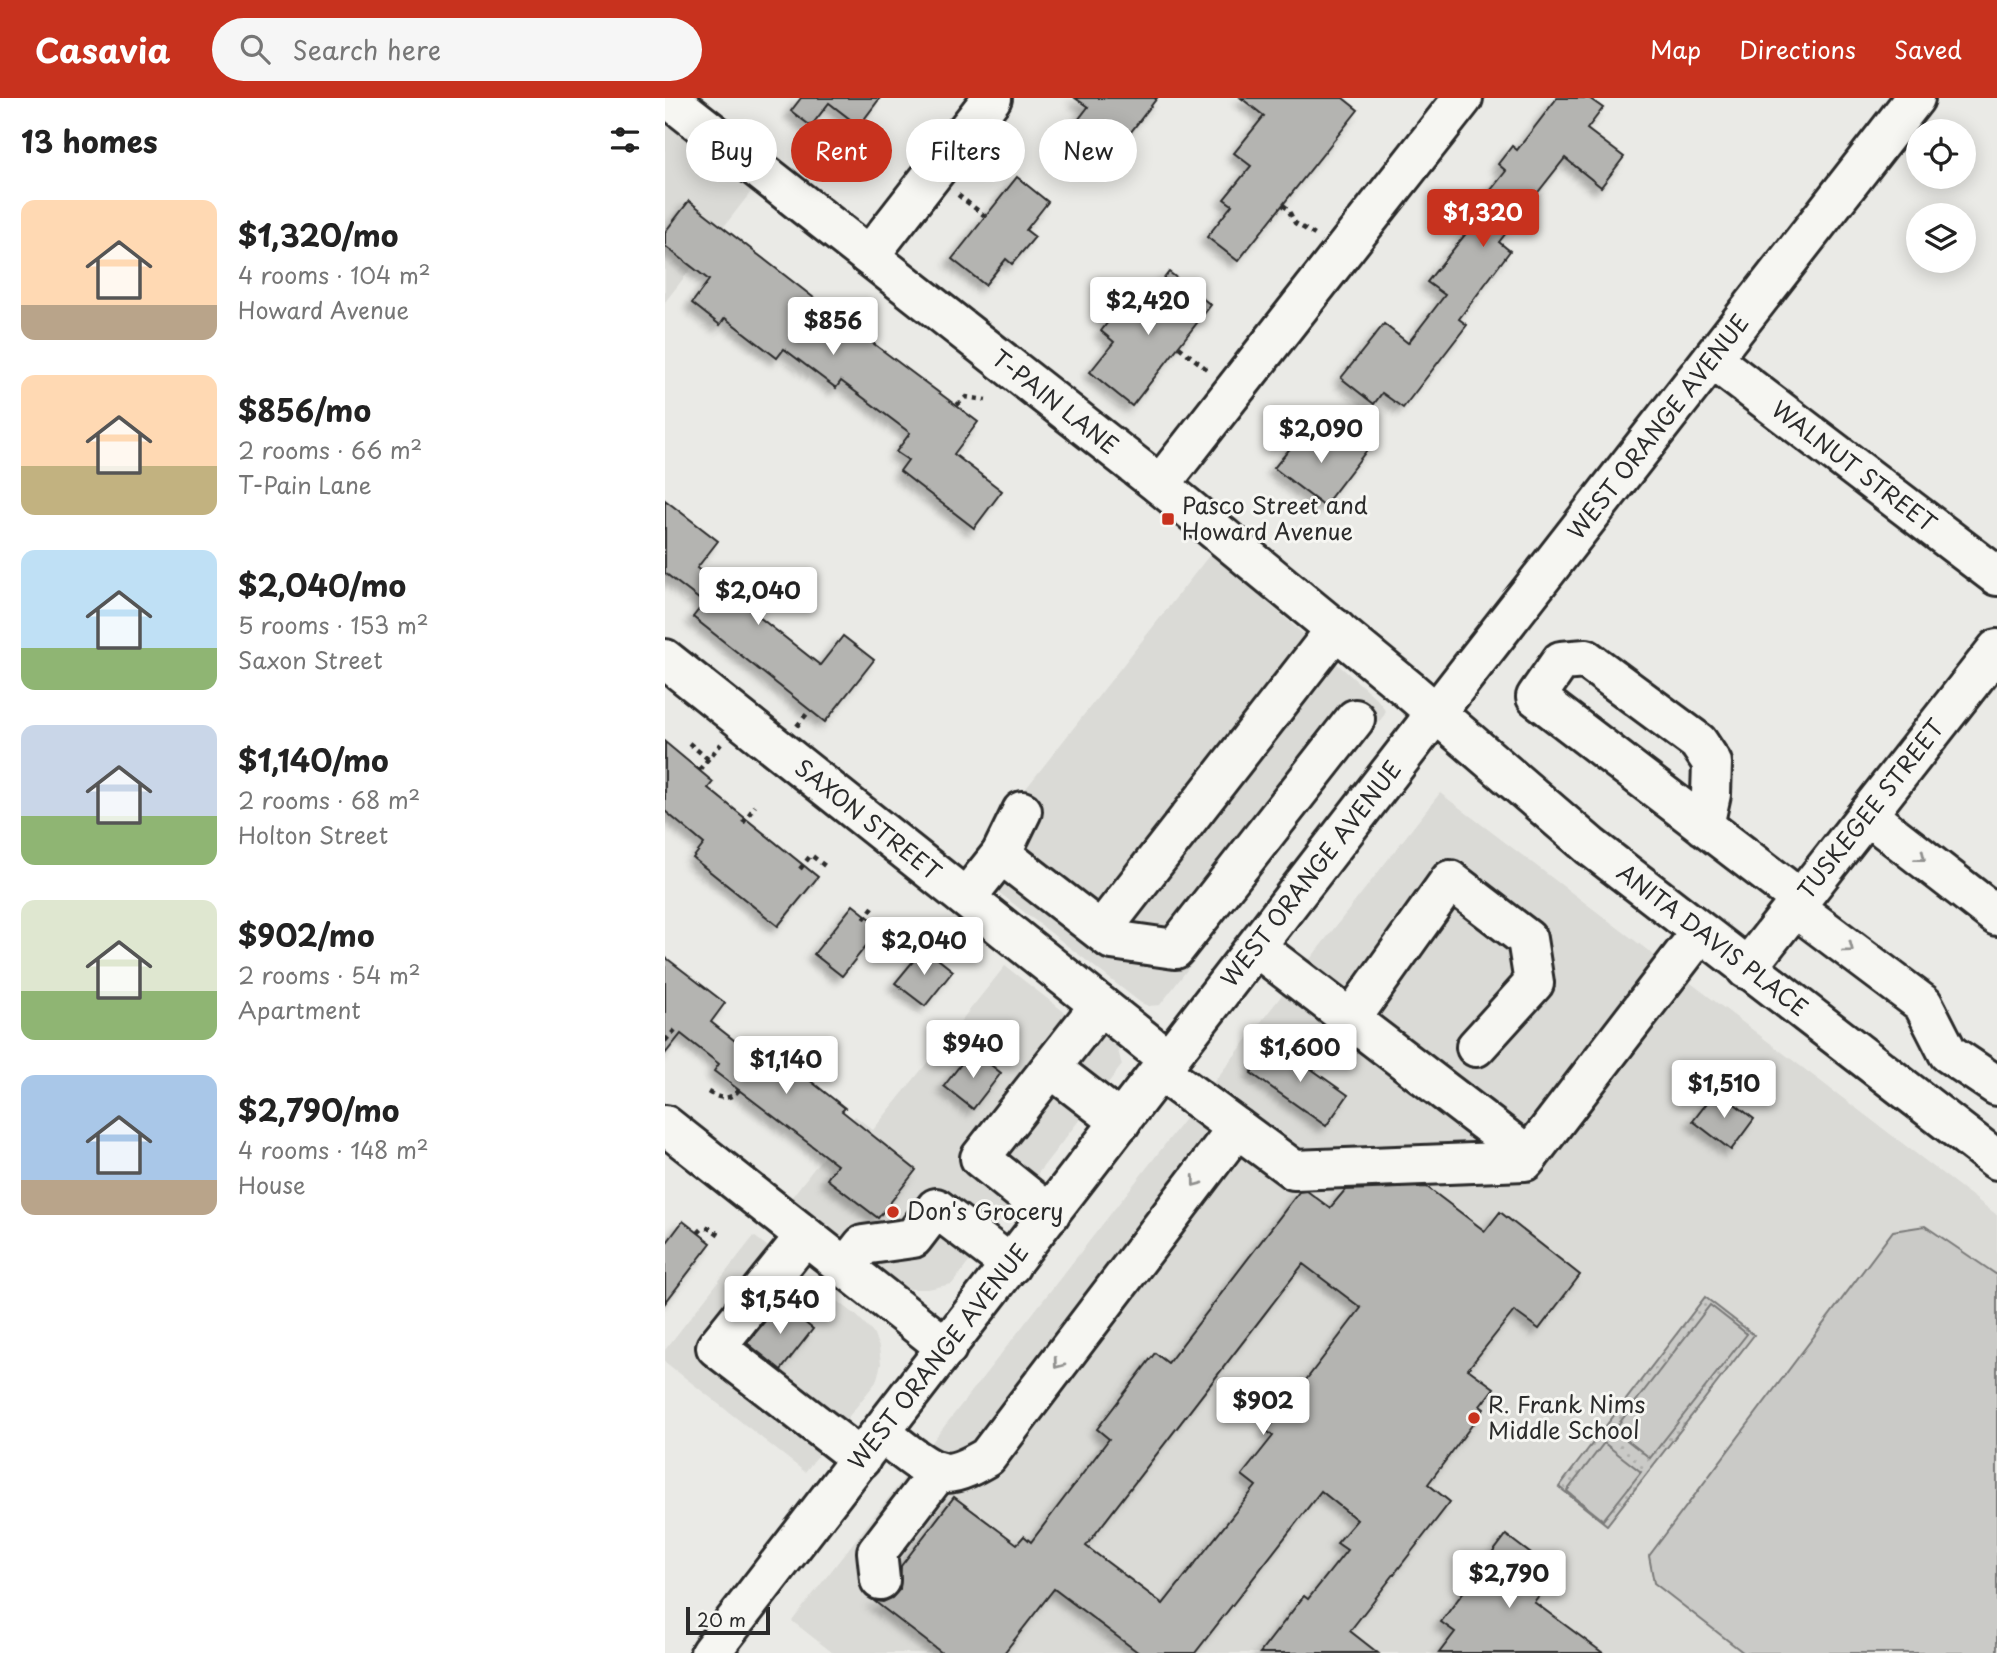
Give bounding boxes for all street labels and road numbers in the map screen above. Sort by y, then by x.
street label: WEST ORANGE AVENUE [1558,306,1757,547]
street label: T-PAIN LANE [985,340,1126,462]
street label: WALNUT STREET [1765,391,1945,540]
street label: TUSKEGEE STREET [1788,711,1952,906]
street label: SAXON STREET [788,750,949,888]
street label: WEST ORANGE AVENUE [1211,753,1409,994]
street label: ANITA DAVIS PLACE [1610,854,1816,1024]
street label: WEST ORANGE AVENUE [839,1235,1036,1477]

